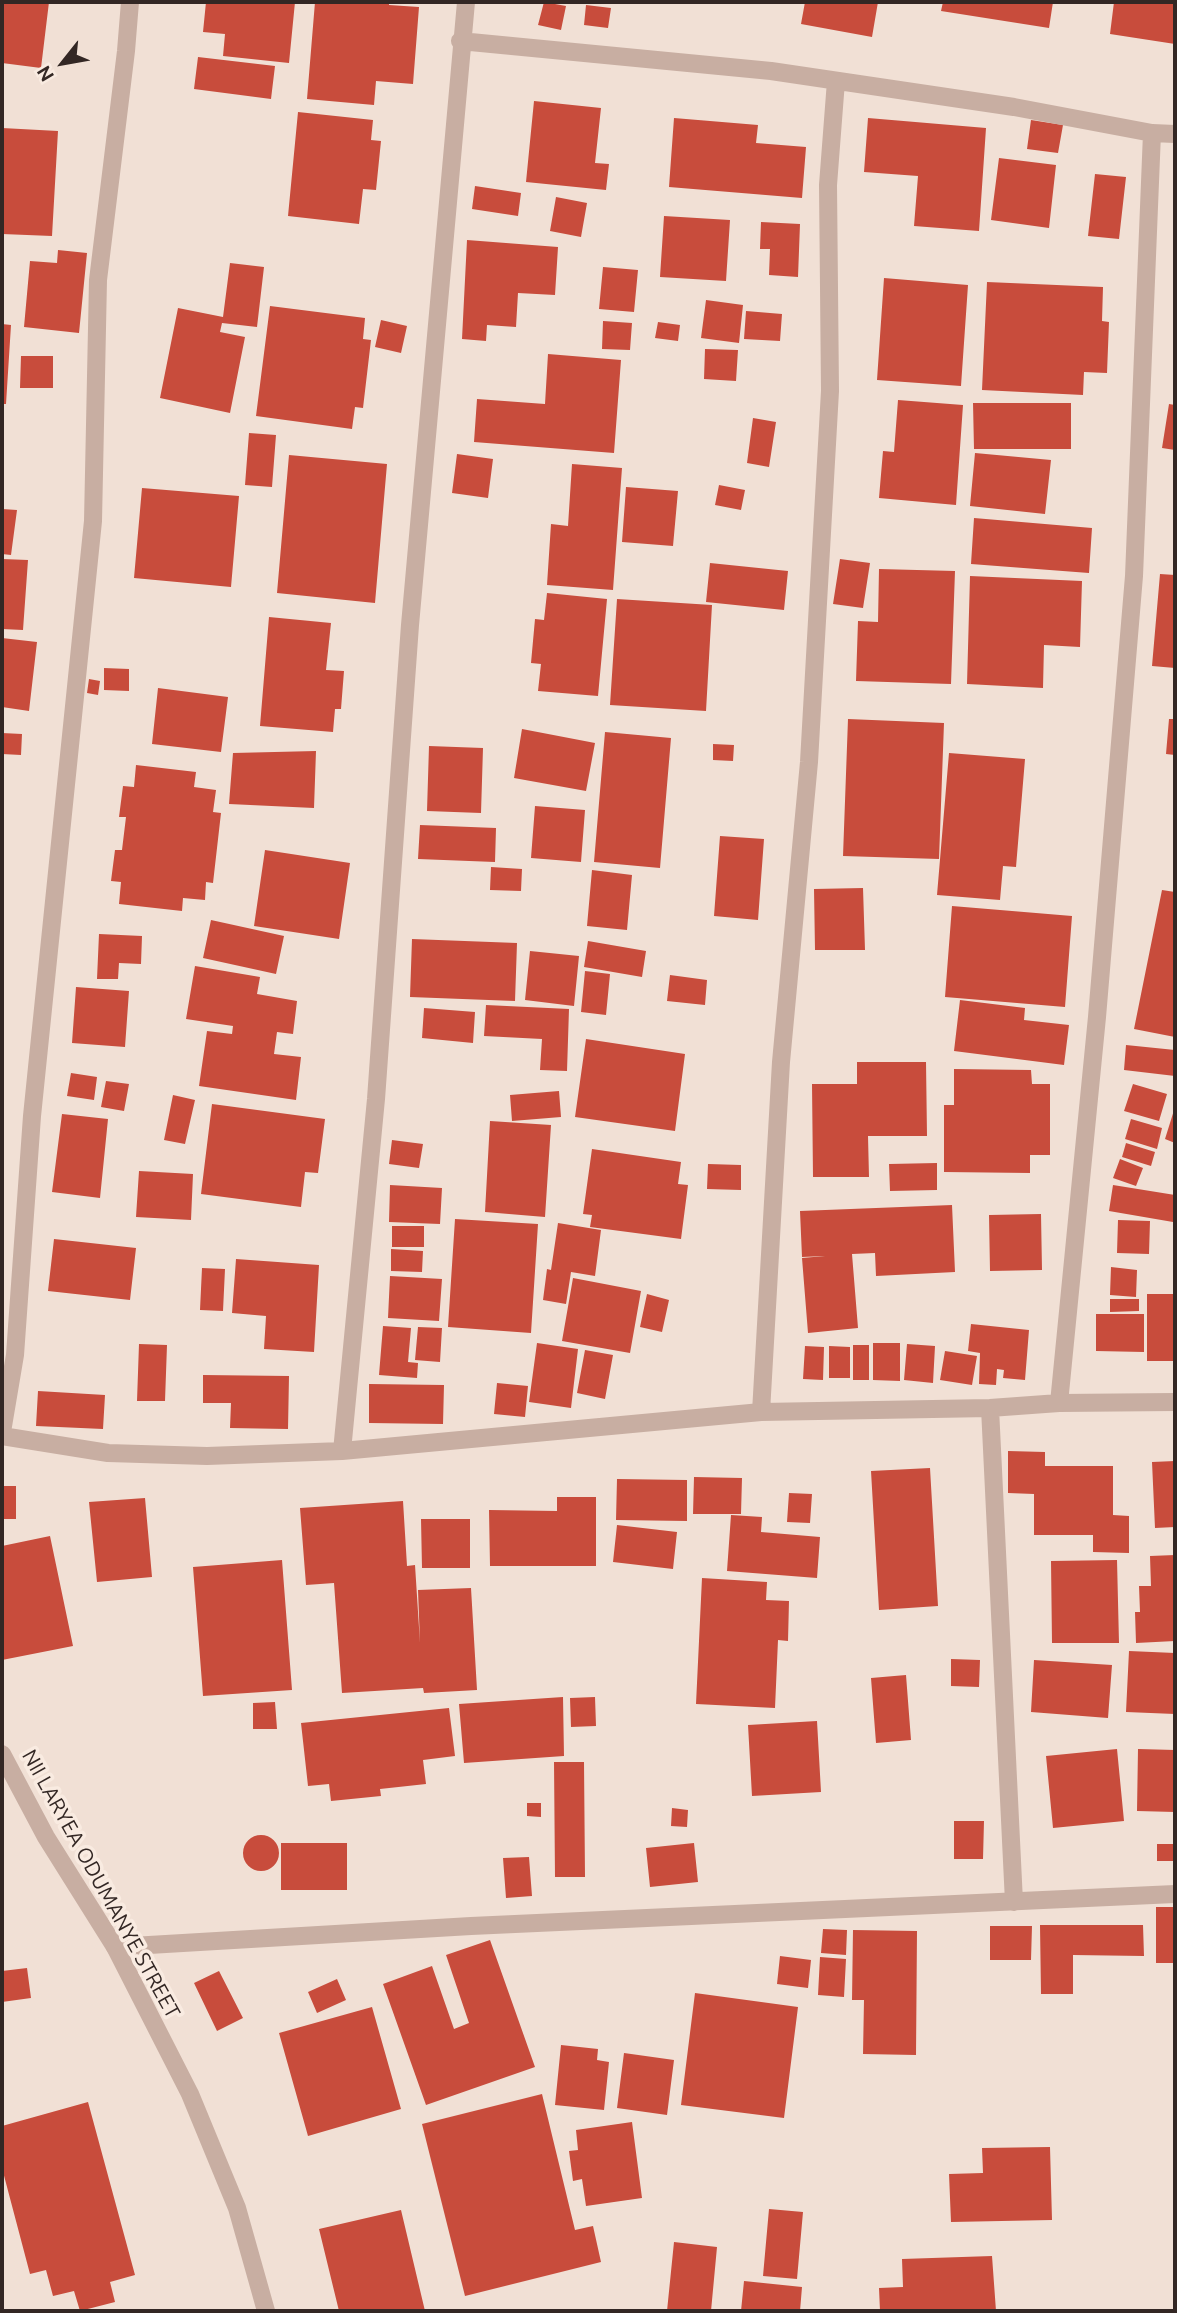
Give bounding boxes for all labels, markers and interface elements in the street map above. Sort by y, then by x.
north arrow [28,28,98,98]
text: N [32,62,58,86]
street label: NII LARYEA ODUMANYE STREET [16,1745,186,2023]

